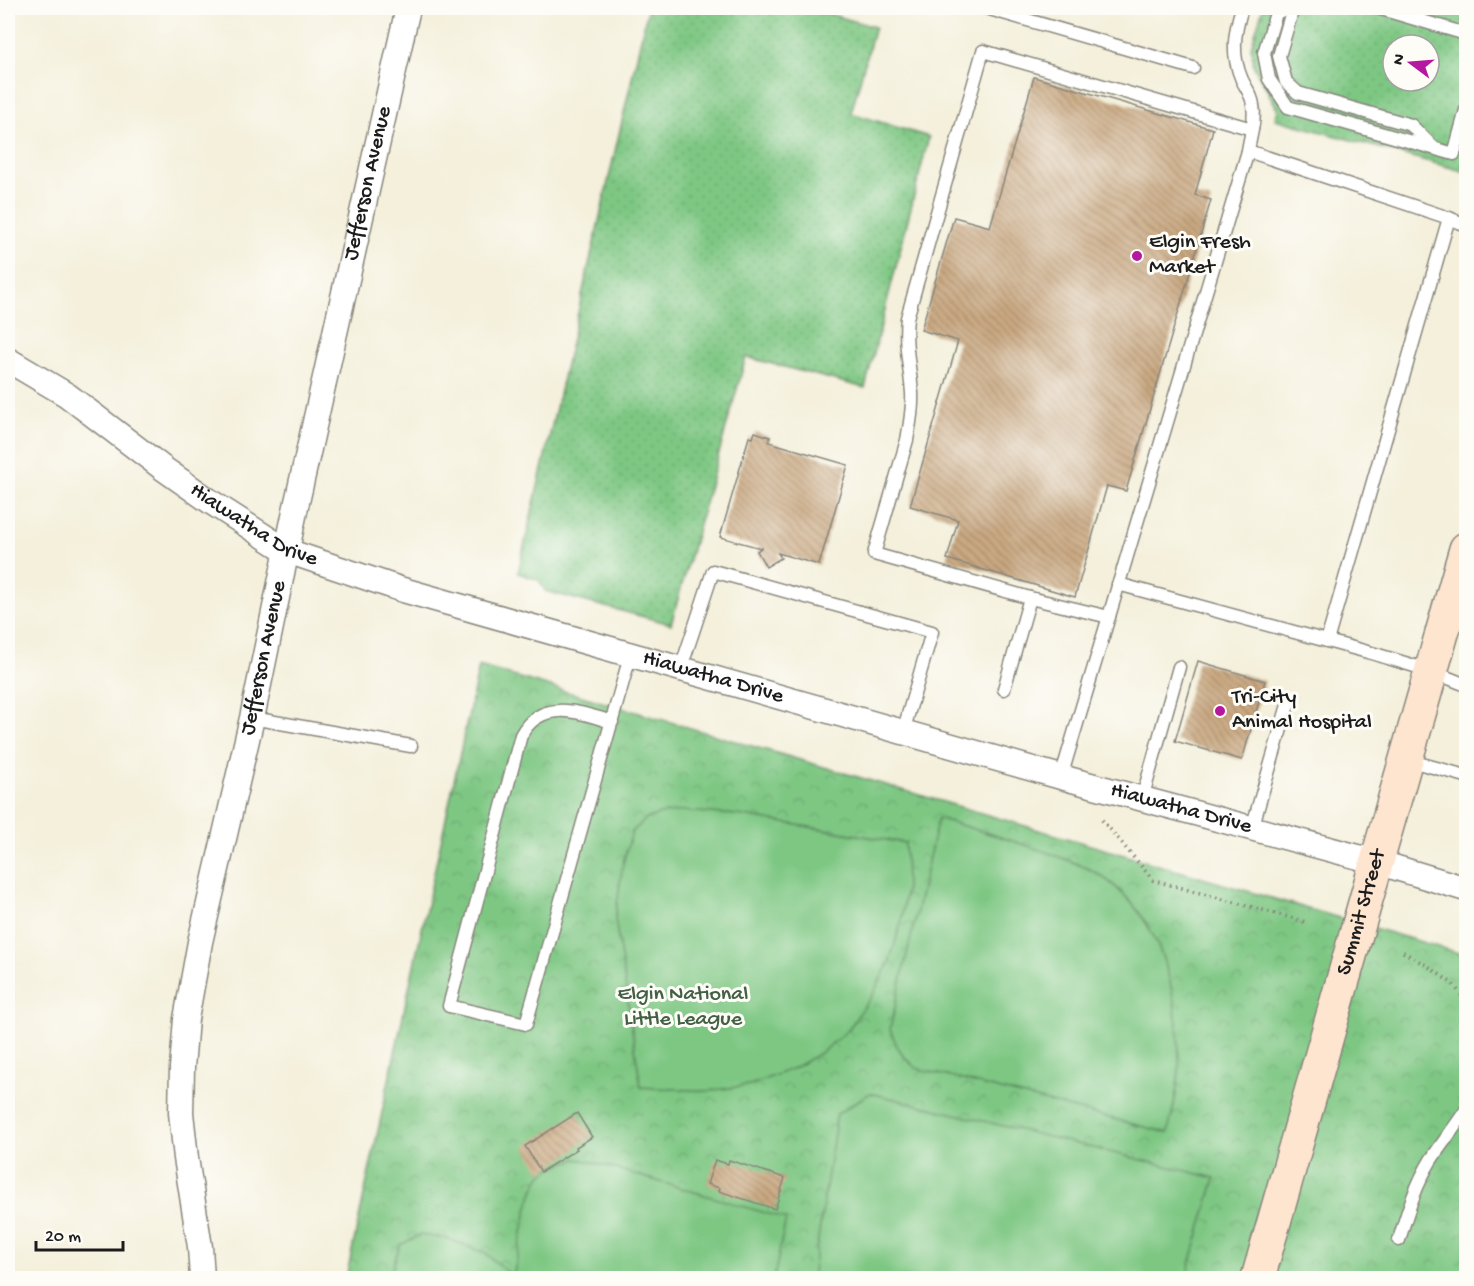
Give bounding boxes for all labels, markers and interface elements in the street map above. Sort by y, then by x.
north arrow [1381,33,1441,93]
text: N [1389,52,1411,67]
street label: Jefferson Avenue [339,103,399,263]
place label: Elgin Fresh Market [1149,230,1251,281]
marker: Elgin Fresh Market [1130,249,1144,263]
street label: Hiawatha Drive [184,478,321,573]
street label: Jefferson Avenue [235,578,293,738]
street label: Hiawatha Drive [640,646,787,711]
place label: Tri-City Animal Hospital [1230,685,1372,736]
marker: Tri-City Animal Hospital [1213,704,1227,718]
street label: Hiawatha Drive [1107,778,1255,841]
street label: Summit Street [1332,845,1393,978]
park label: Elgin National Little League [618,982,749,1033]
scale bar [36,1214,123,1252]
text: 20 m [45,1227,81,1248]

